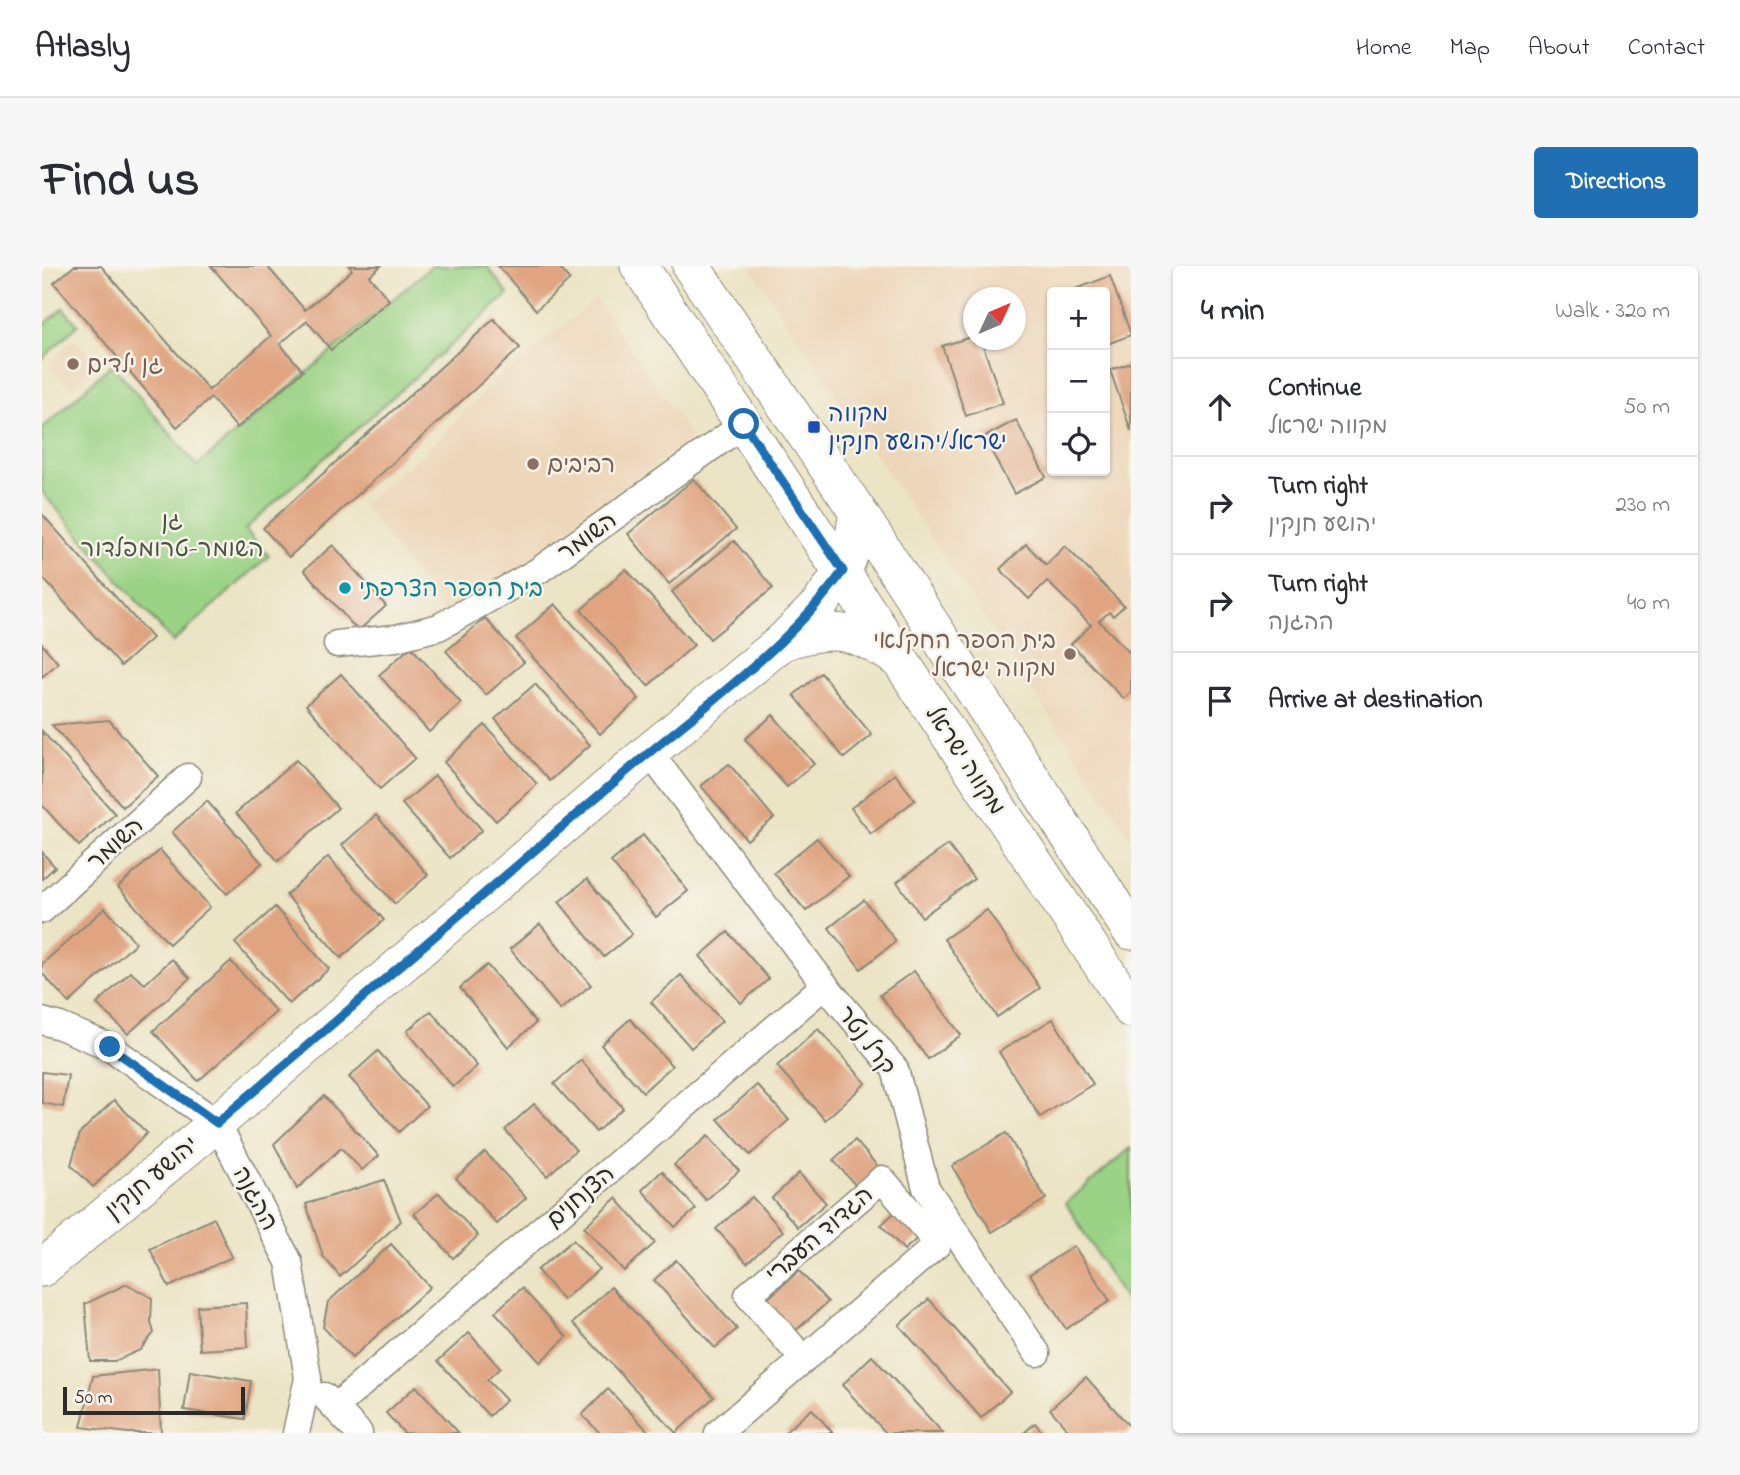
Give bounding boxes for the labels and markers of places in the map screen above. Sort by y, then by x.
place label: גן ילדים [87,349,163,384]
marker: גן ילדים [65,356,81,372]
place label: מקווה ישראל/יהושע חנקין [828,398,1007,461]
marker: מקווה ישראל/יהושע חנקין [806,419,822,435]
place label: רביבים [547,449,615,484]
marker: רביבים [525,456,541,472]
place label: בית הספר הצרפתי [359,573,543,608]
marker: בית הספר הצרפתי [337,580,353,596]
place label: בית הספר החקלאי מקווה ישראל [873,625,1056,688]
marker: בית הספר החקלאי מקווה ישראל [1062,646,1078,662]

